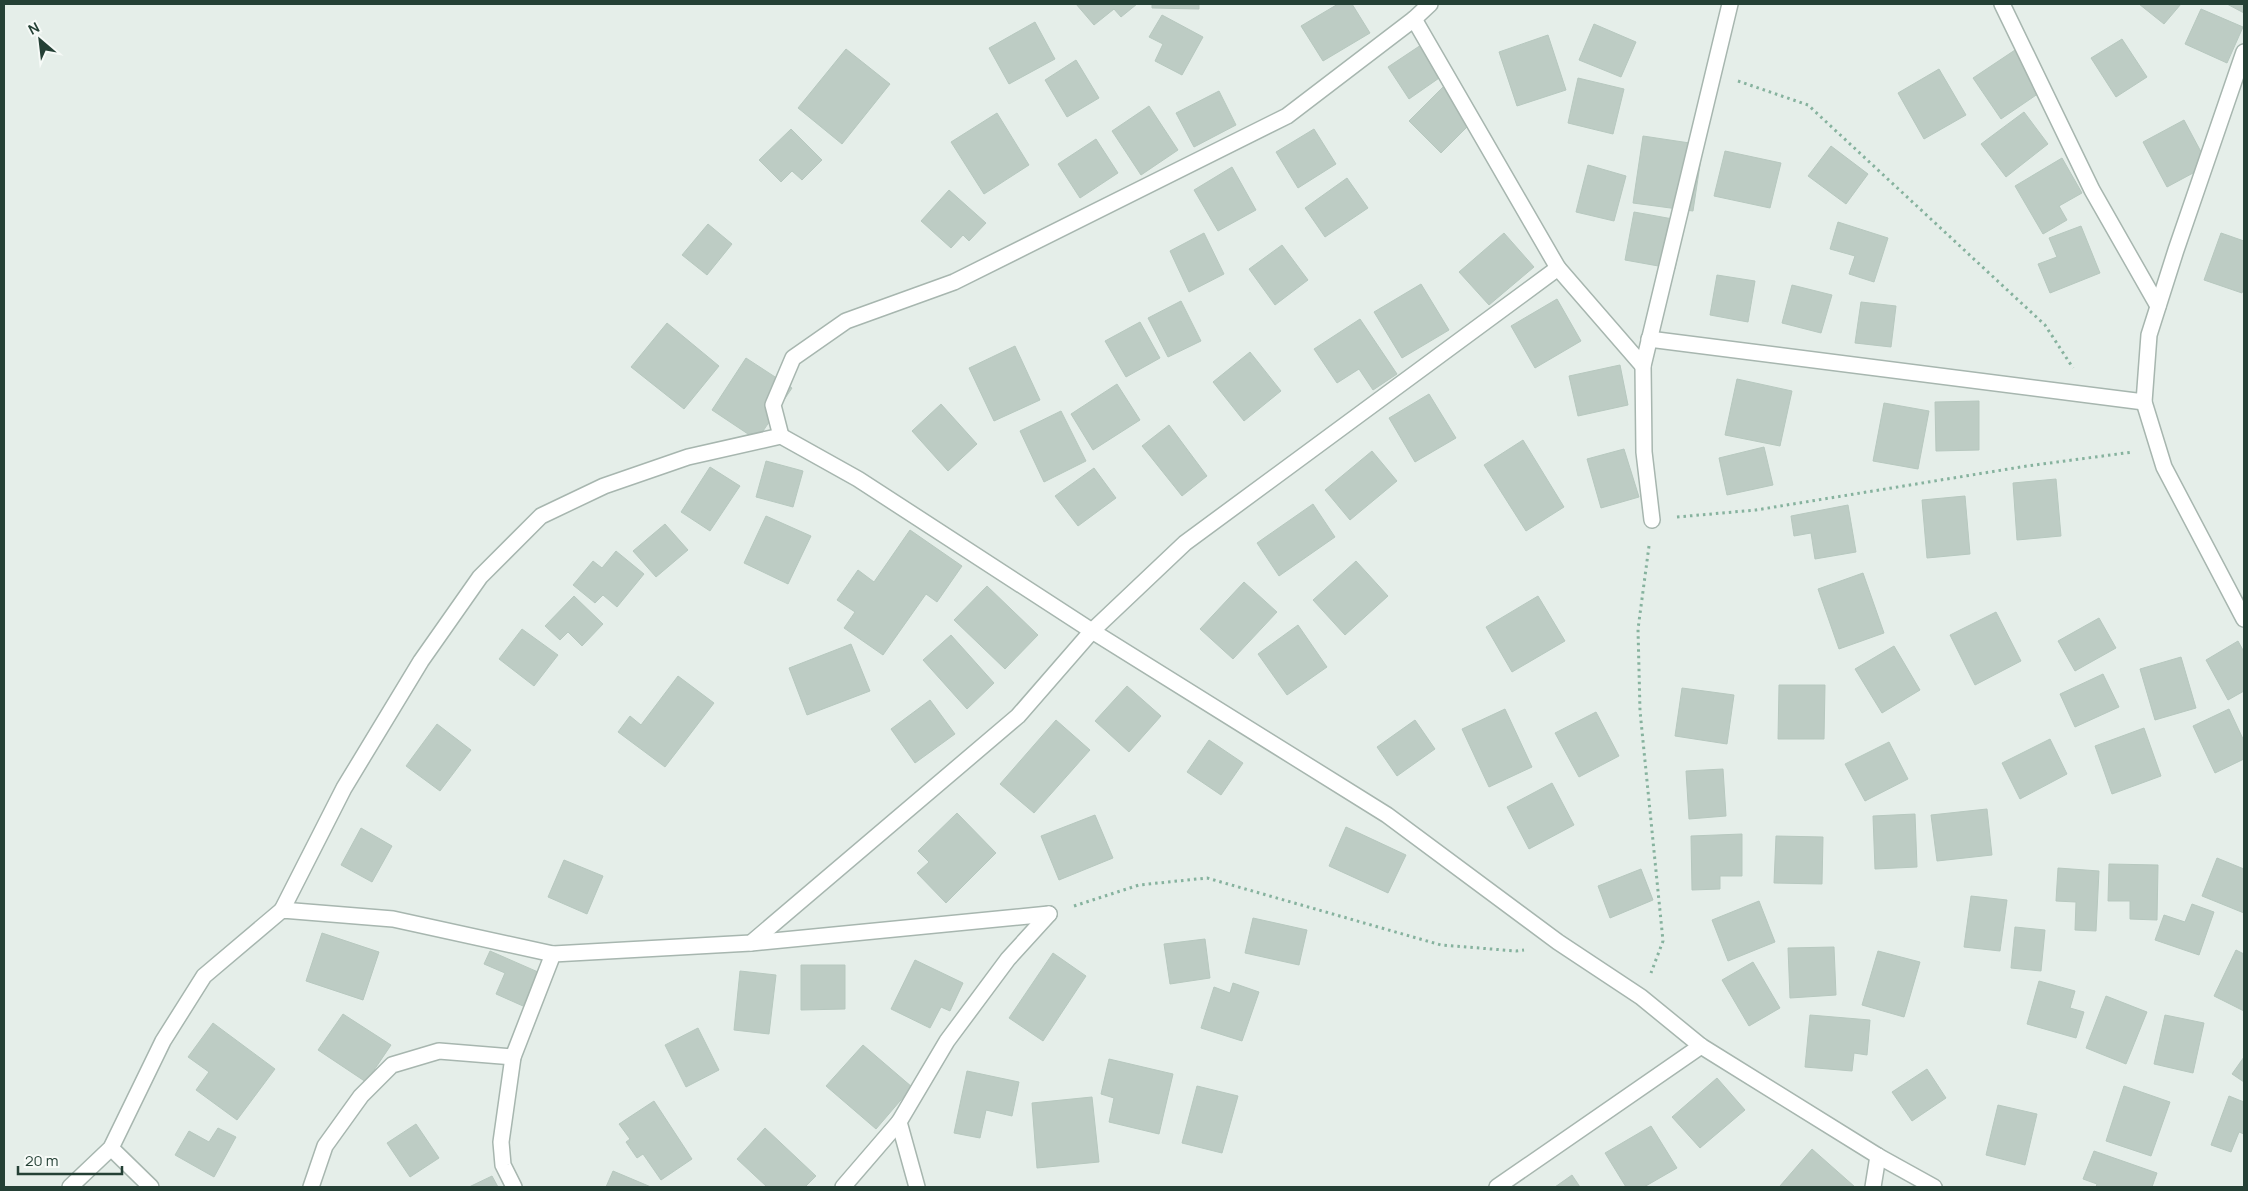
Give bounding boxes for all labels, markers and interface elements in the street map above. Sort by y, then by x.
north arrow [15,15,65,65]
text: N [25,17,43,39]
scale bar [18,1144,121,1176]
text: 20 m [25,1150,58,1171]

